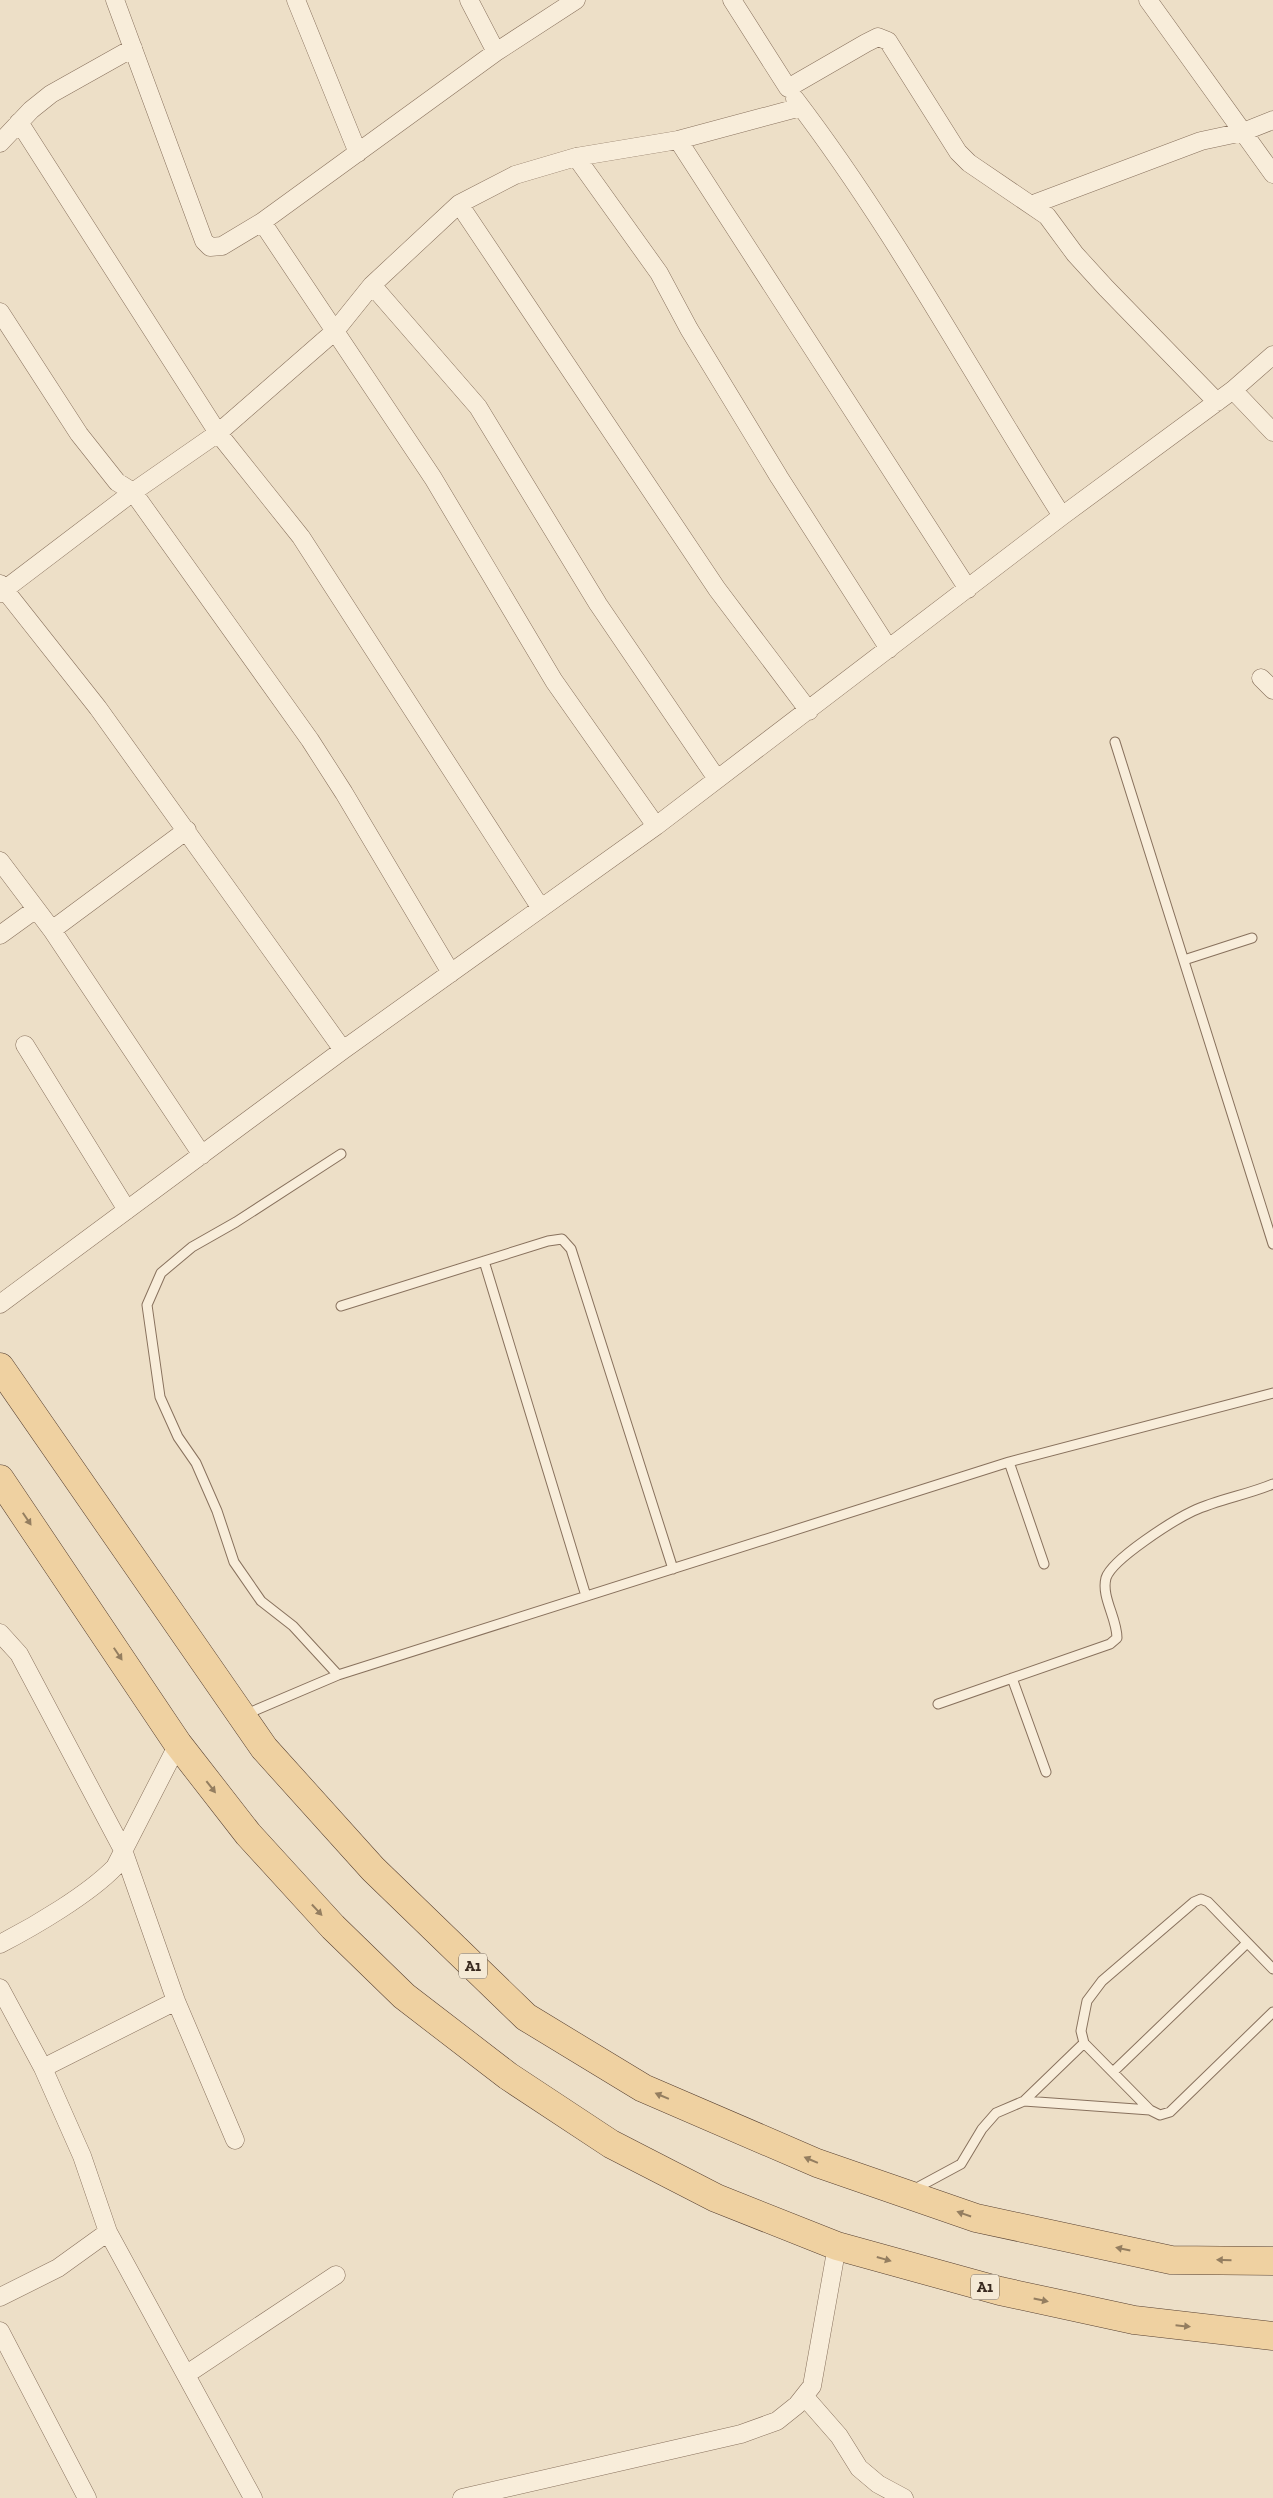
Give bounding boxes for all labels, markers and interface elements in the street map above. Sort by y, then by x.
one-way arrow [22,1513,32,1526]
one-way arrow [113,1648,123,1661]
one-way arrow [206,1780,217,1793]
one-way arrow [312,1904,323,1916]
road number: A1 [459,1954,487,1978]
one-way arrow [655,2091,669,2099]
one-way arrow [804,2156,818,2164]
one-way arrow [957,2209,972,2217]
one-way arrow [1115,2245,1130,2253]
one-way arrow [876,2255,891,2263]
one-way arrow [1216,2256,1232,2264]
road number: A1 [971,2274,999,2300]
one-way arrow [1033,2296,1049,2304]
one-way arrow [1175,2322,1191,2330]

